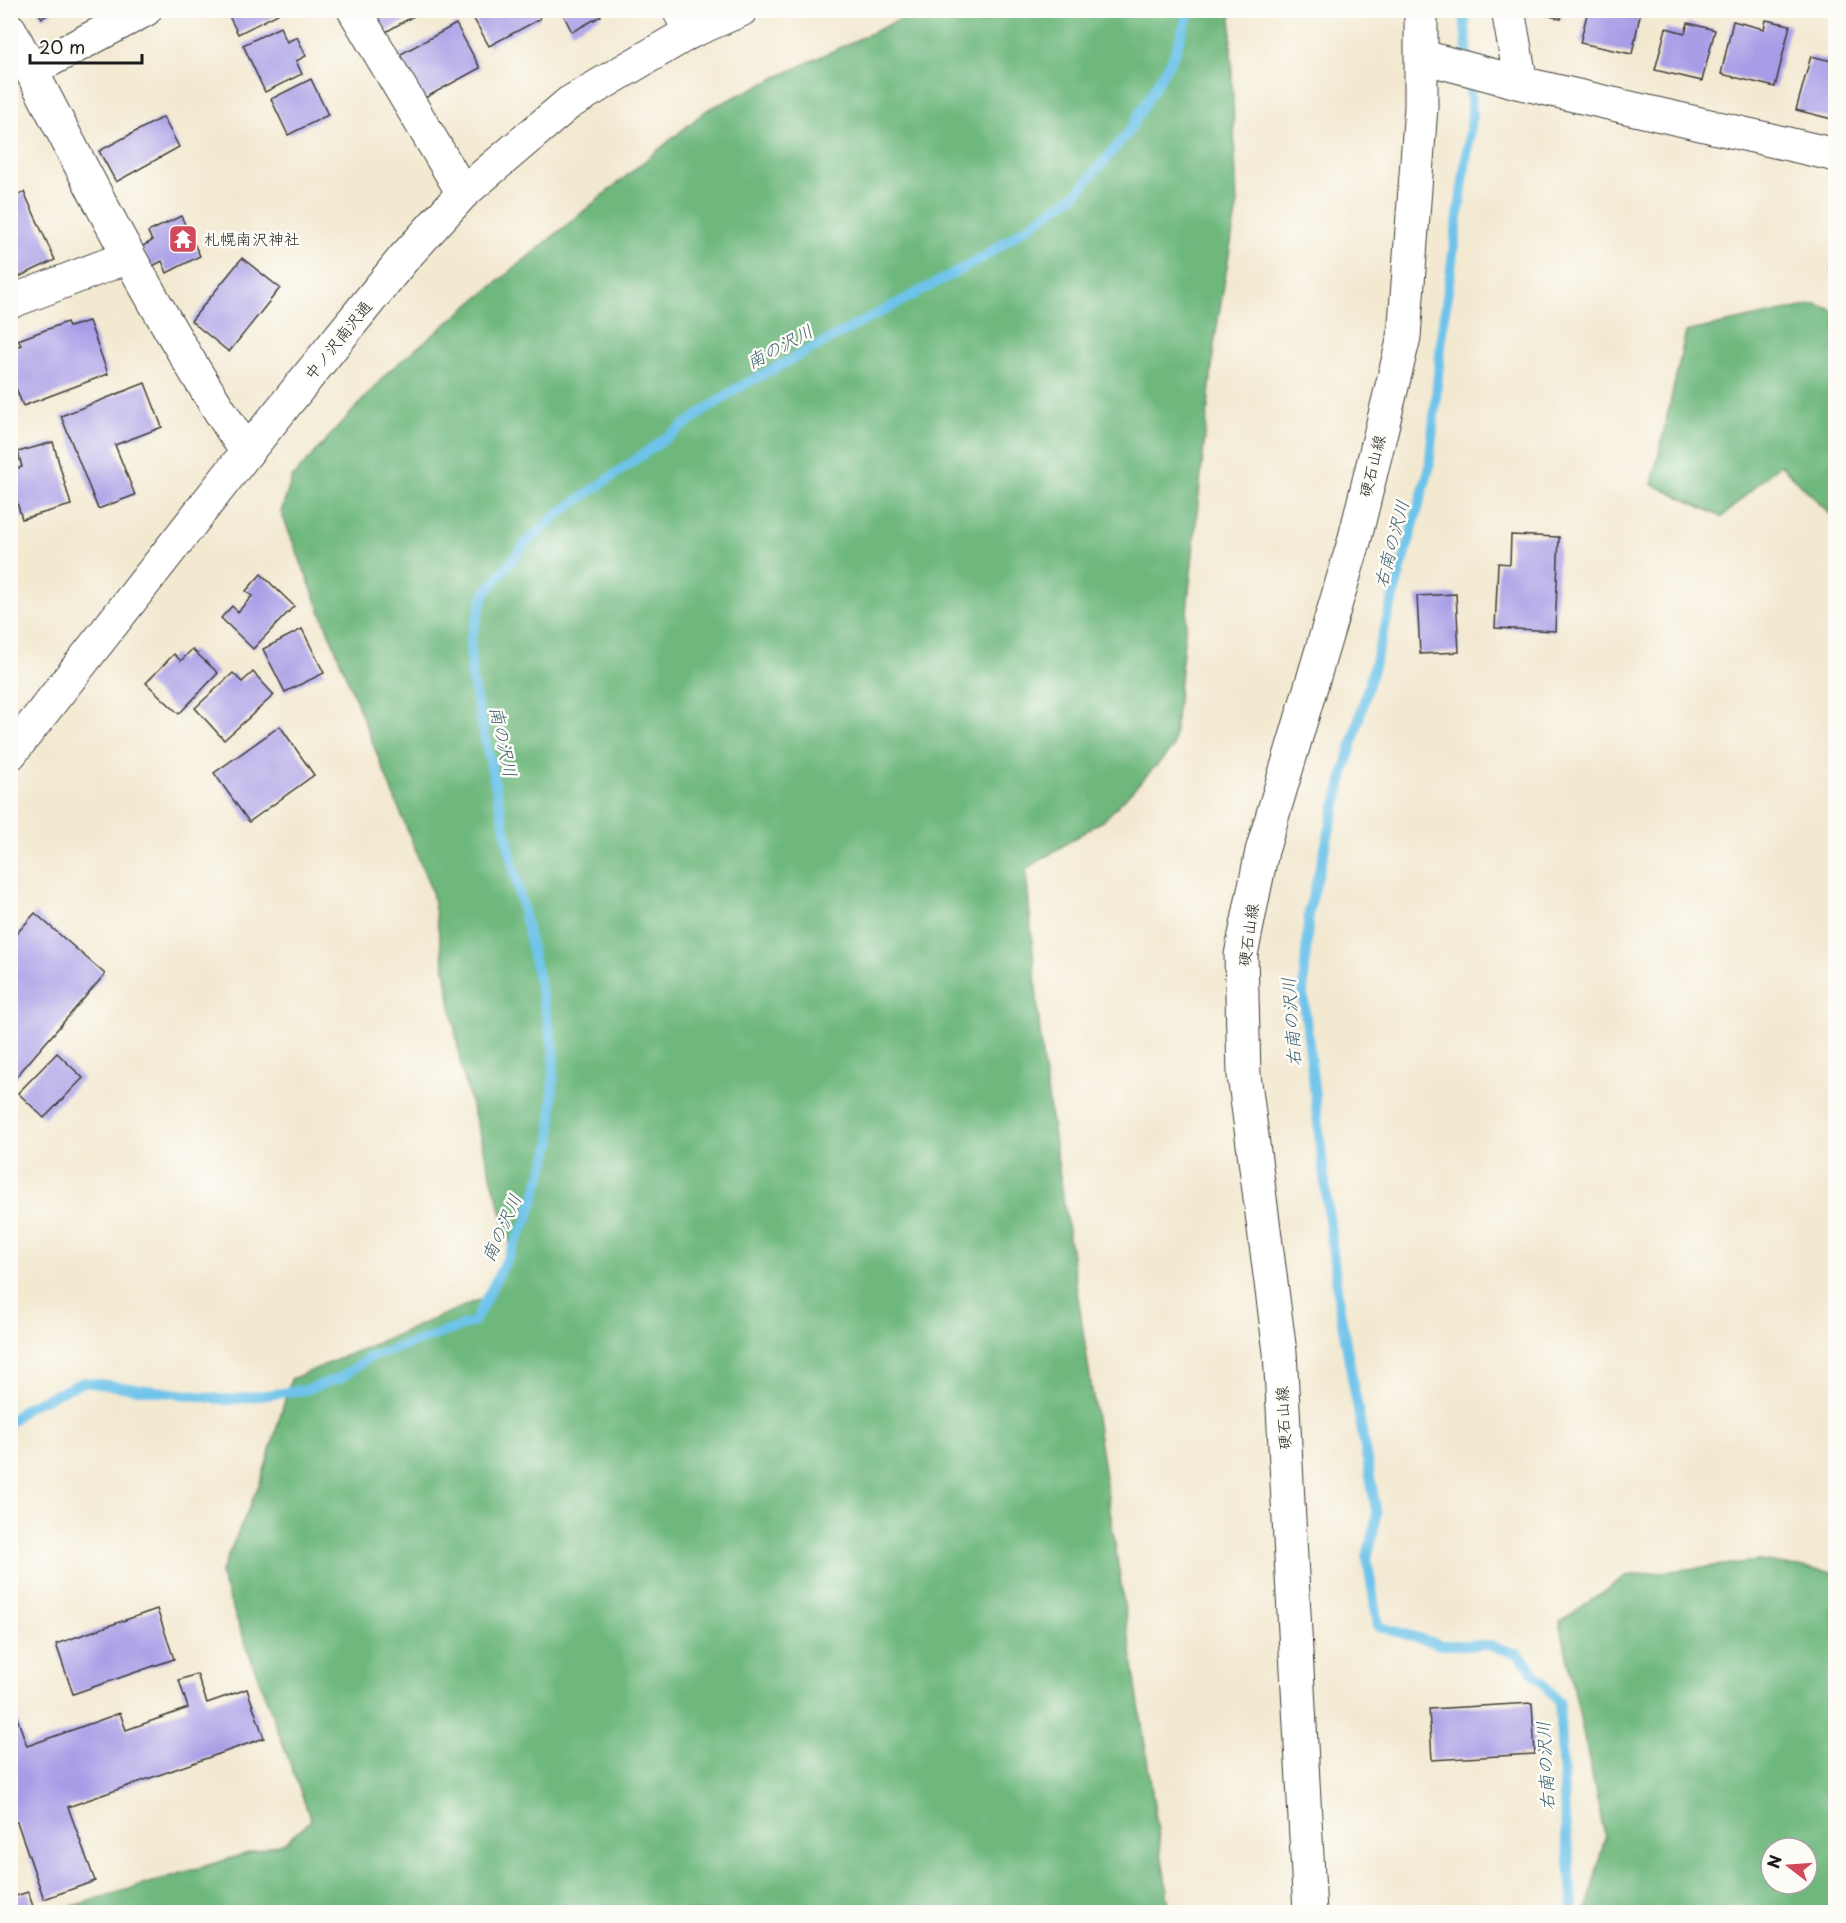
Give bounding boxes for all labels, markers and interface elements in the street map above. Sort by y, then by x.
scale bar [30,27,142,65]
text: 20 m [39,33,85,60]
temple icon: 札幌南沢神社 [167,223,199,255]
place label: 札幌南沢神社 [204,226,300,250]
street label: 中ノ沢南沢通 [298,295,377,384]
water label: 南の沢川 [741,317,817,374]
street label: 硬石山線 [1352,432,1390,500]
water label: 右南の沢川 [1366,497,1415,591]
water label: 南の沢川 [484,704,525,780]
street label: 硬石山線 [1231,901,1263,968]
water label: 右南の沢川 [1274,976,1307,1068]
water label: 南の沢川 [474,1189,528,1266]
street label: 硬石山線 [1268,1385,1296,1451]
water label: 右南の沢川 [1529,1720,1560,1812]
north arrow [1759,1836,1819,1896]
text: N [1760,1852,1787,1871]

